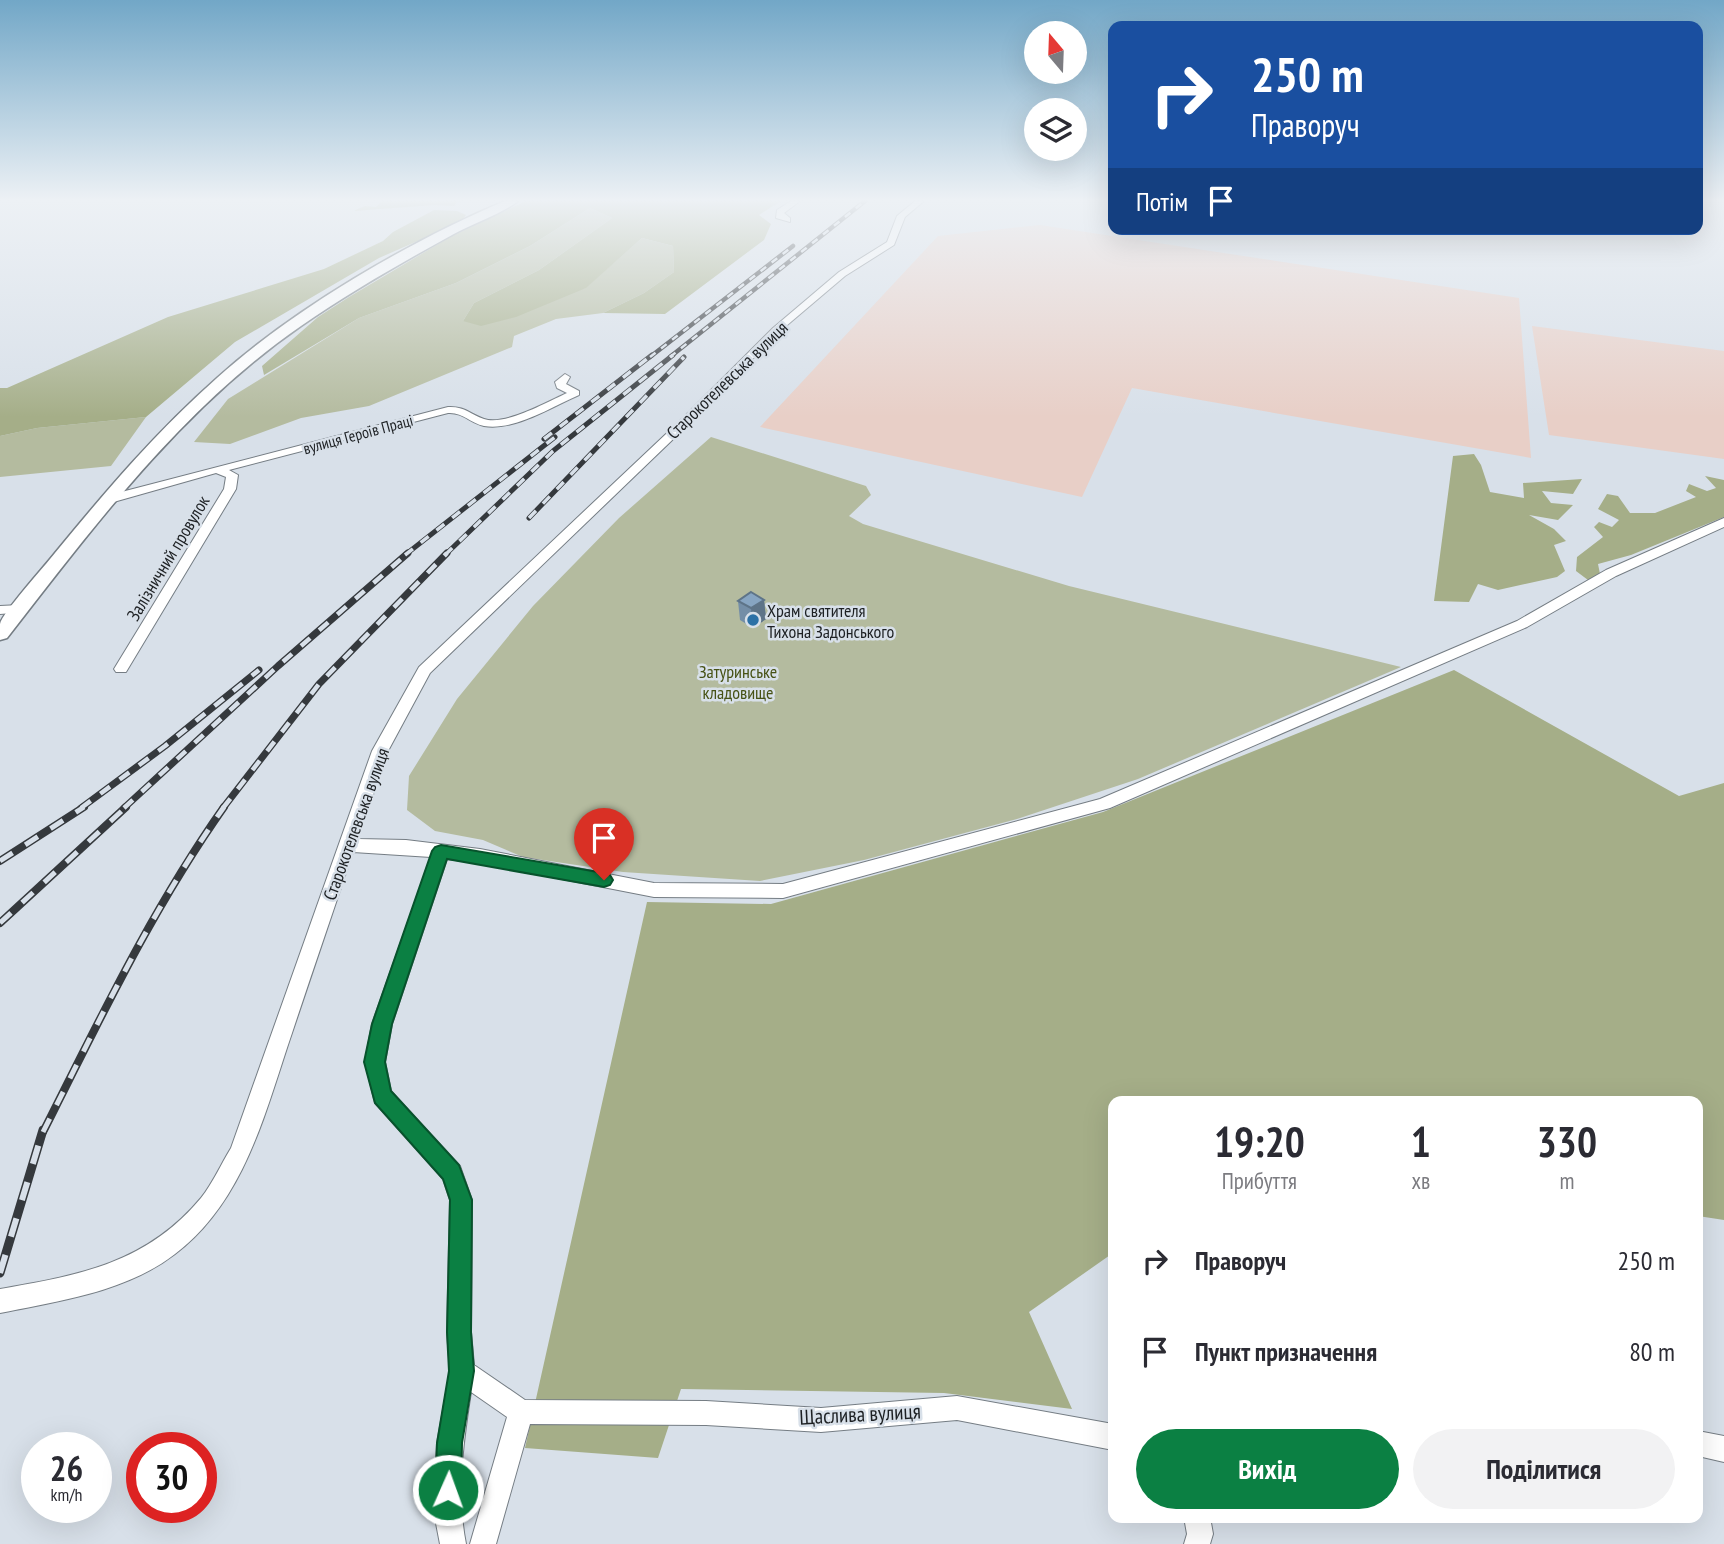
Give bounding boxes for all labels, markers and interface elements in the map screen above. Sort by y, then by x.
north arrow [1024,21,1087,84]
map controls [1024,21,1087,161]
text: 250 m [1251,42,1364,106]
icon: right [1136,49,1227,140]
button: layers [1024,98,1087,161]
text: Праворуч [1251,104,1360,146]
icon: arrive [1202,182,1240,220]
text: Потім [1136,185,1188,218]
street label: Старокотелевська вулиця [661,316,793,444]
street label: вулиця Героїв Праці [301,410,415,458]
street label: Залізничний провулок [122,491,214,625]
place label: Храм святителя Тихона Задонського [767,599,894,643]
marker: Храм святителя Тихона Задонського [745,612,761,628]
park label: Затуринське кладовище [699,660,777,704]
street label: Старокотелевська вулиця [318,745,394,903]
pin [574,808,634,880]
icon: arrive [585,819,623,857]
text: 19:20 [1214,1114,1305,1169]
text: 1 [1411,1114,1431,1169]
text: 330 [1537,1114,1597,1169]
text: Прибуття [1222,1166,1297,1195]
text: хв [1411,1166,1430,1195]
text: m [1559,1166,1574,1195]
icon: right [1136,1242,1174,1280]
text: Праворуч [1195,1244,1286,1277]
text: 250 m [1617,1244,1675,1277]
icon: arrive [1136,1333,1174,1371]
text: Пункт призначення [1195,1335,1377,1368]
text: 80 m [1629,1335,1675,1368]
street label: Щаслива вулиця [799,1397,921,1431]
button: Вихід [1136,1429,1399,1509]
button: Поділитися [1413,1429,1675,1509]
speed limit sign: 30 [126,1432,217,1523]
text: 26 [50,1445,83,1491]
position arrow [411,1453,485,1527]
text: km/h [51,1483,82,1506]

